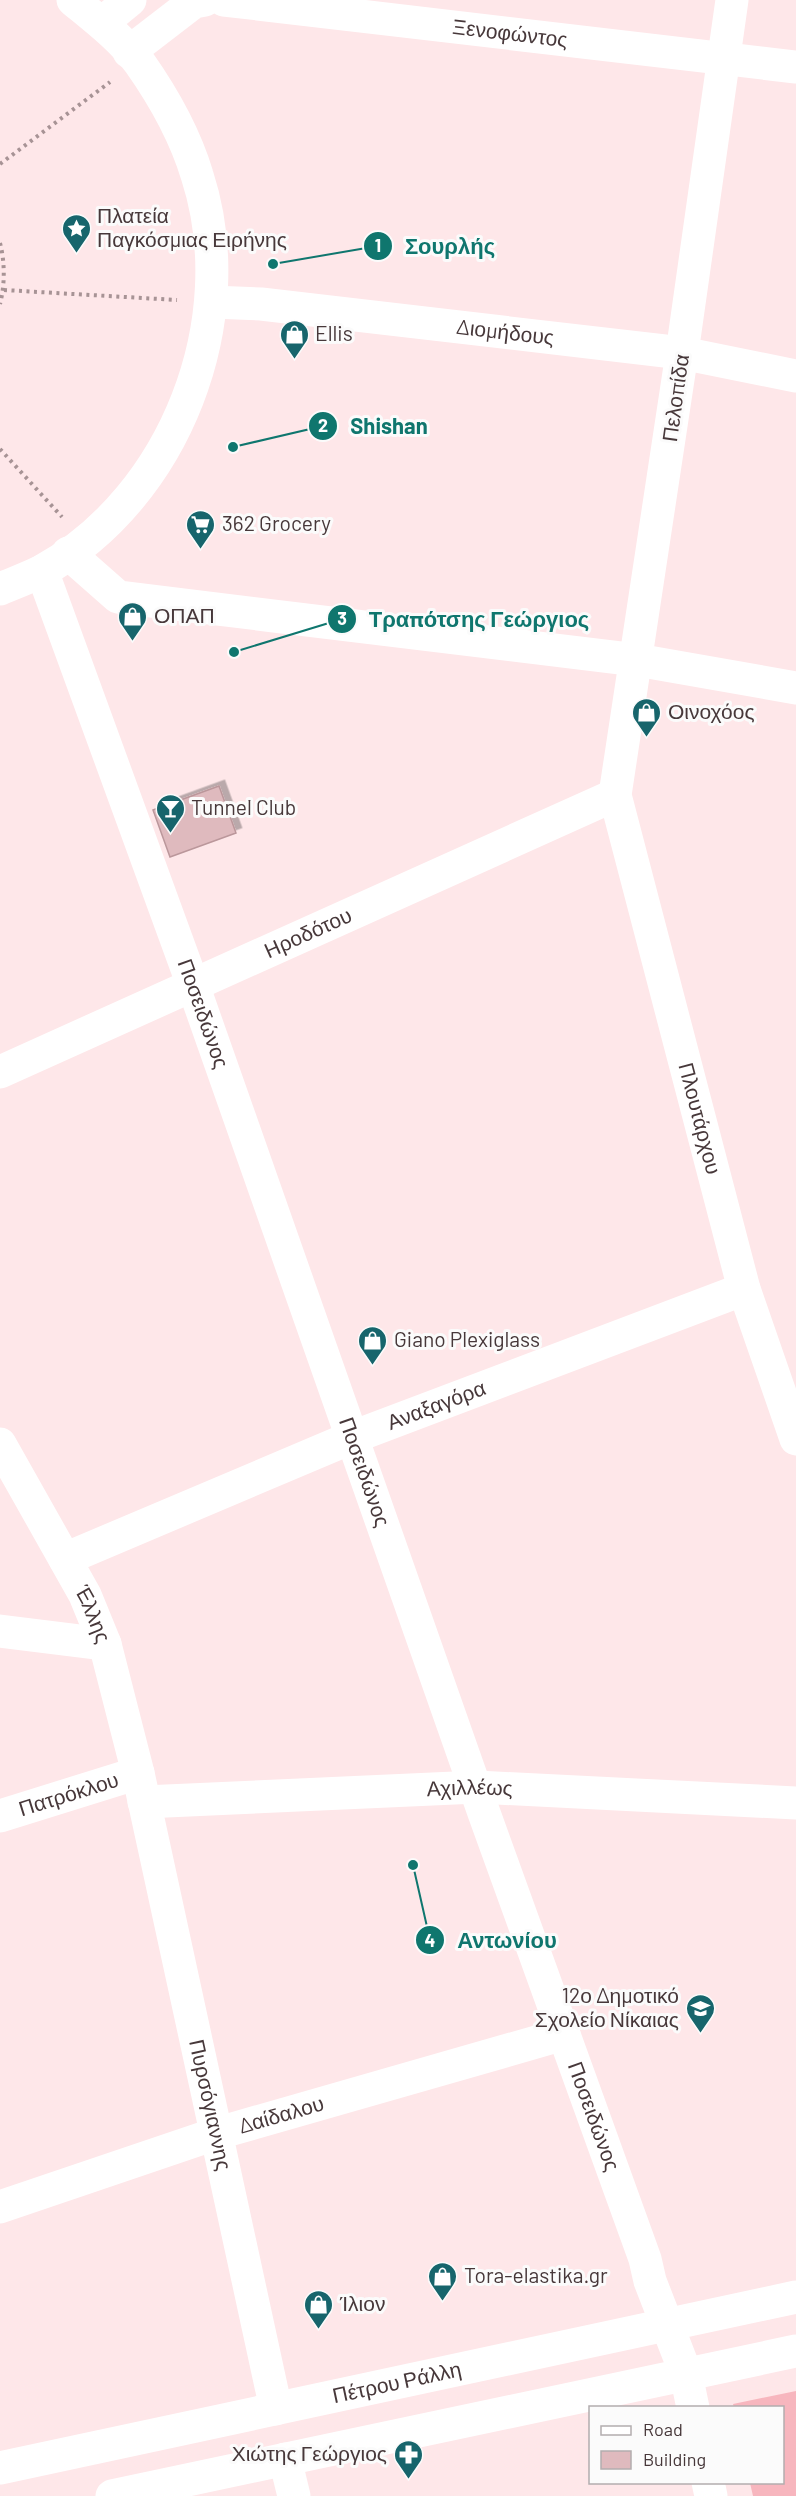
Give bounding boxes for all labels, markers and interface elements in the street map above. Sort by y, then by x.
street label: Ξενοφώντος [451,13,569,51]
place label: Πλατεία Παγκόσμιας Ειρήνης [97,202,287,251]
place icon: Πλατεία Παγκόσμιας Ειρήνης [60,212,92,254]
callout: Σουρλής [363,226,507,266]
text: Σουρλής [405,232,495,259]
text: 1 [375,234,381,256]
street label: Διομήδους [455,313,556,349]
shop icon: Ellis [278,318,310,360]
place label: Ellis [315,320,353,345]
street label: Πελοπίδα [656,352,693,443]
callout: Shishan [308,406,440,446]
text: Shishan [350,412,428,438]
text: 2 [318,414,328,436]
supermarket icon: 362 Grocery [185,508,217,550]
place label: 362 Grocery [222,510,331,535]
callout: Τραπότσης Γεώργιος [327,599,602,639]
shop icon: ΟΠΑΠ [117,600,149,642]
place label: ΟΠΑΠ [154,602,215,627]
text: Τραπότσης Γεώργιος [369,605,589,632]
text: 3 [337,607,347,629]
shop icon: Οινοχόος [631,696,663,738]
place label: Οινοχόος [668,698,755,723]
bar icon: Tunnel Club [154,792,186,834]
place label: Tunnel Club [191,794,296,819]
street label: Ηροδότου [260,901,355,962]
street label: Ποσειδώνος [173,955,235,1071]
street label: Πλουτάρχου [674,1060,727,1177]
shop icon: Giano Plexiglass [357,1324,389,1366]
place label: Giano Plexiglass [394,1326,540,1351]
street label: Αναξαγόρα [383,1374,489,1434]
street label: Ποσειδώνος [335,1414,396,1530]
street label: Έλλης [71,1579,117,1646]
street label: Πατρόκλου [15,1766,121,1820]
street label: Αχιλλέως [426,1773,513,1800]
callout: Αντωνίου [415,1920,569,1960]
text: Αντωνίου [457,1926,557,1952]
text: 4 [425,1929,436,1951]
place label: 12ο Δημοτικό Σχολείο Νίκαιας [535,1982,679,2031]
school or university icon: 12ο Δημοτικό Σχολείο Νίκαιας [684,1992,716,2034]
street label: Πυρσόγιαννης [185,2037,238,2172]
street label: Ποσειδώνος [564,2058,626,2174]
street label: Δαίδαλου [235,2090,326,2138]
shop icon: Tora-elastika.gr [427,2260,459,2302]
place label: Tora-elastika.gr [464,2262,608,2287]
shop icon: Ίλιον [303,2288,335,2330]
place label: Ίλιον [339,2290,385,2315]
street label: Πέτρου Ράλλη [330,2355,463,2407]
legend [589,2406,784,2484]
text: Road [643,2418,683,2440]
pharmacy icon: Χιώτης Γεώργιος [392,2438,424,2480]
place label: Χιώτης Γεώργιος [232,2440,387,2465]
text: Building [643,2448,706,2470]

